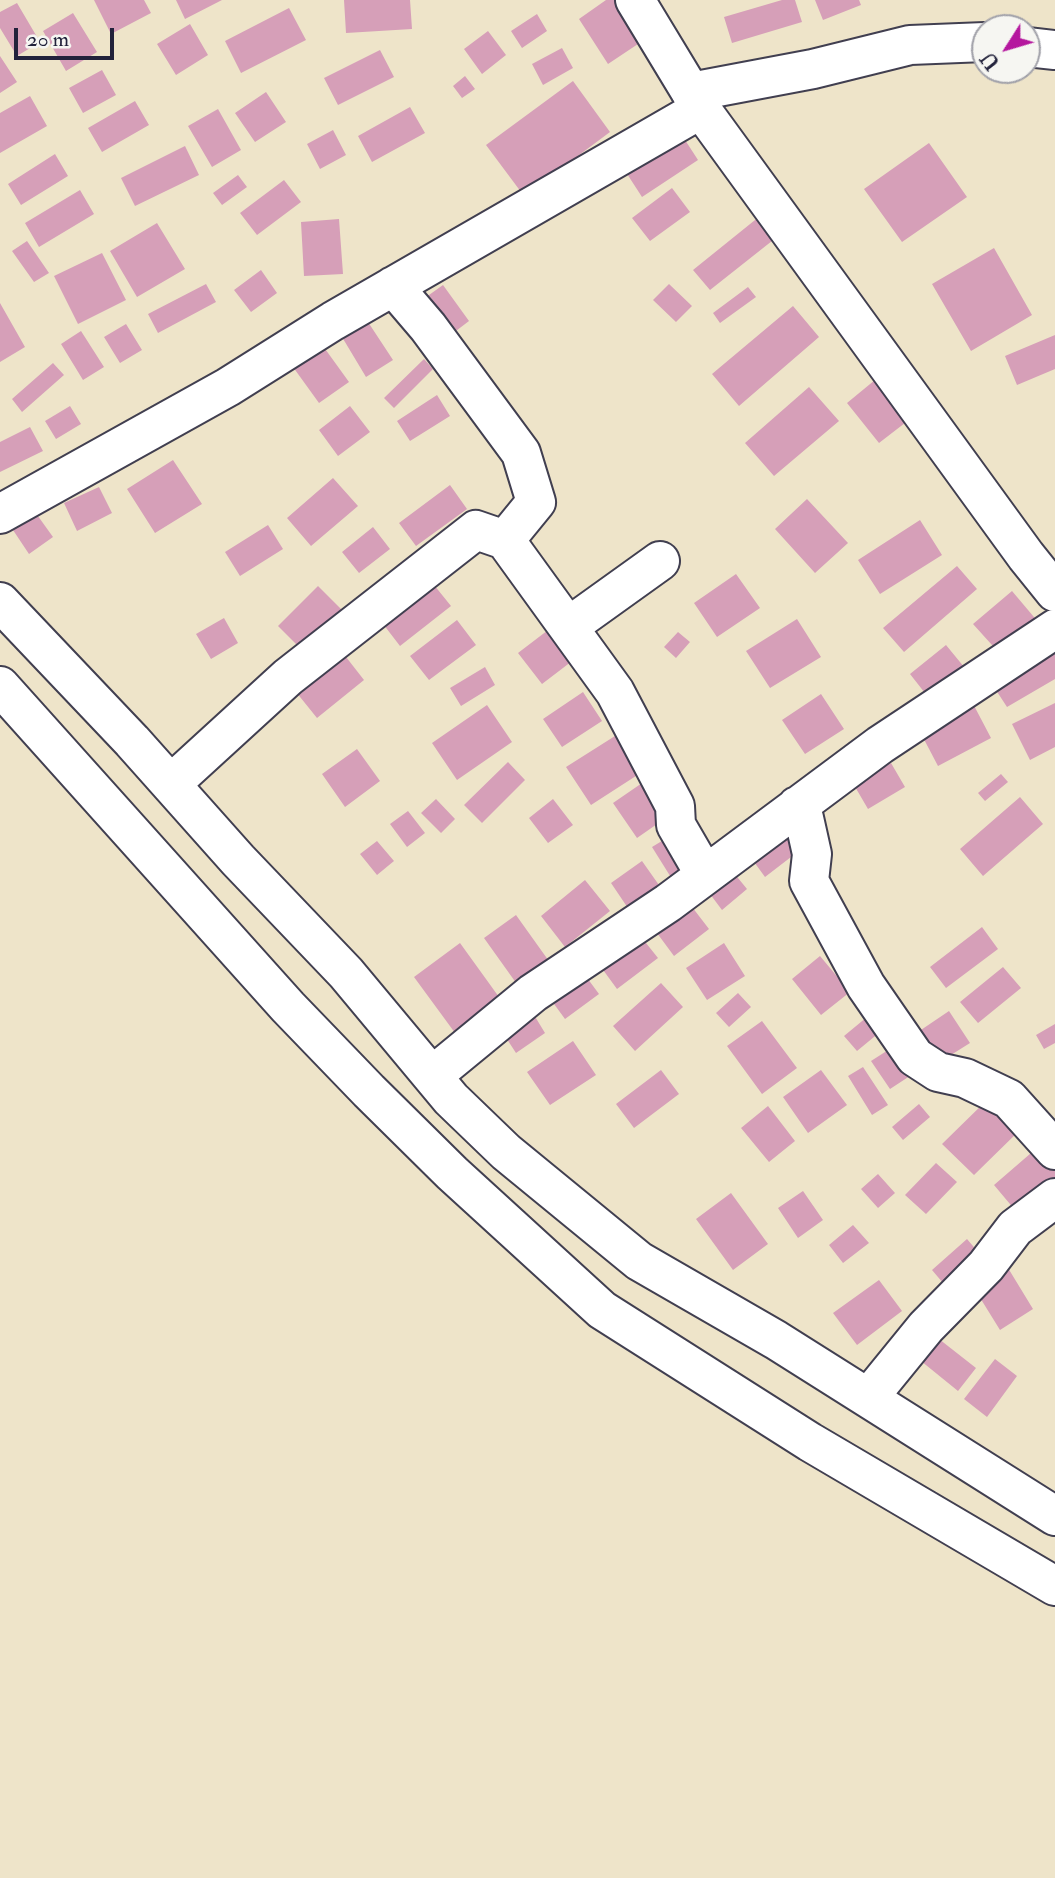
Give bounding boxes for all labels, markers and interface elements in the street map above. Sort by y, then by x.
scale bar [18,14,117,58]
north arrow [971,14,1041,84]
text: 20 m [27,26,69,53]
text: U [976,47,1005,74]

